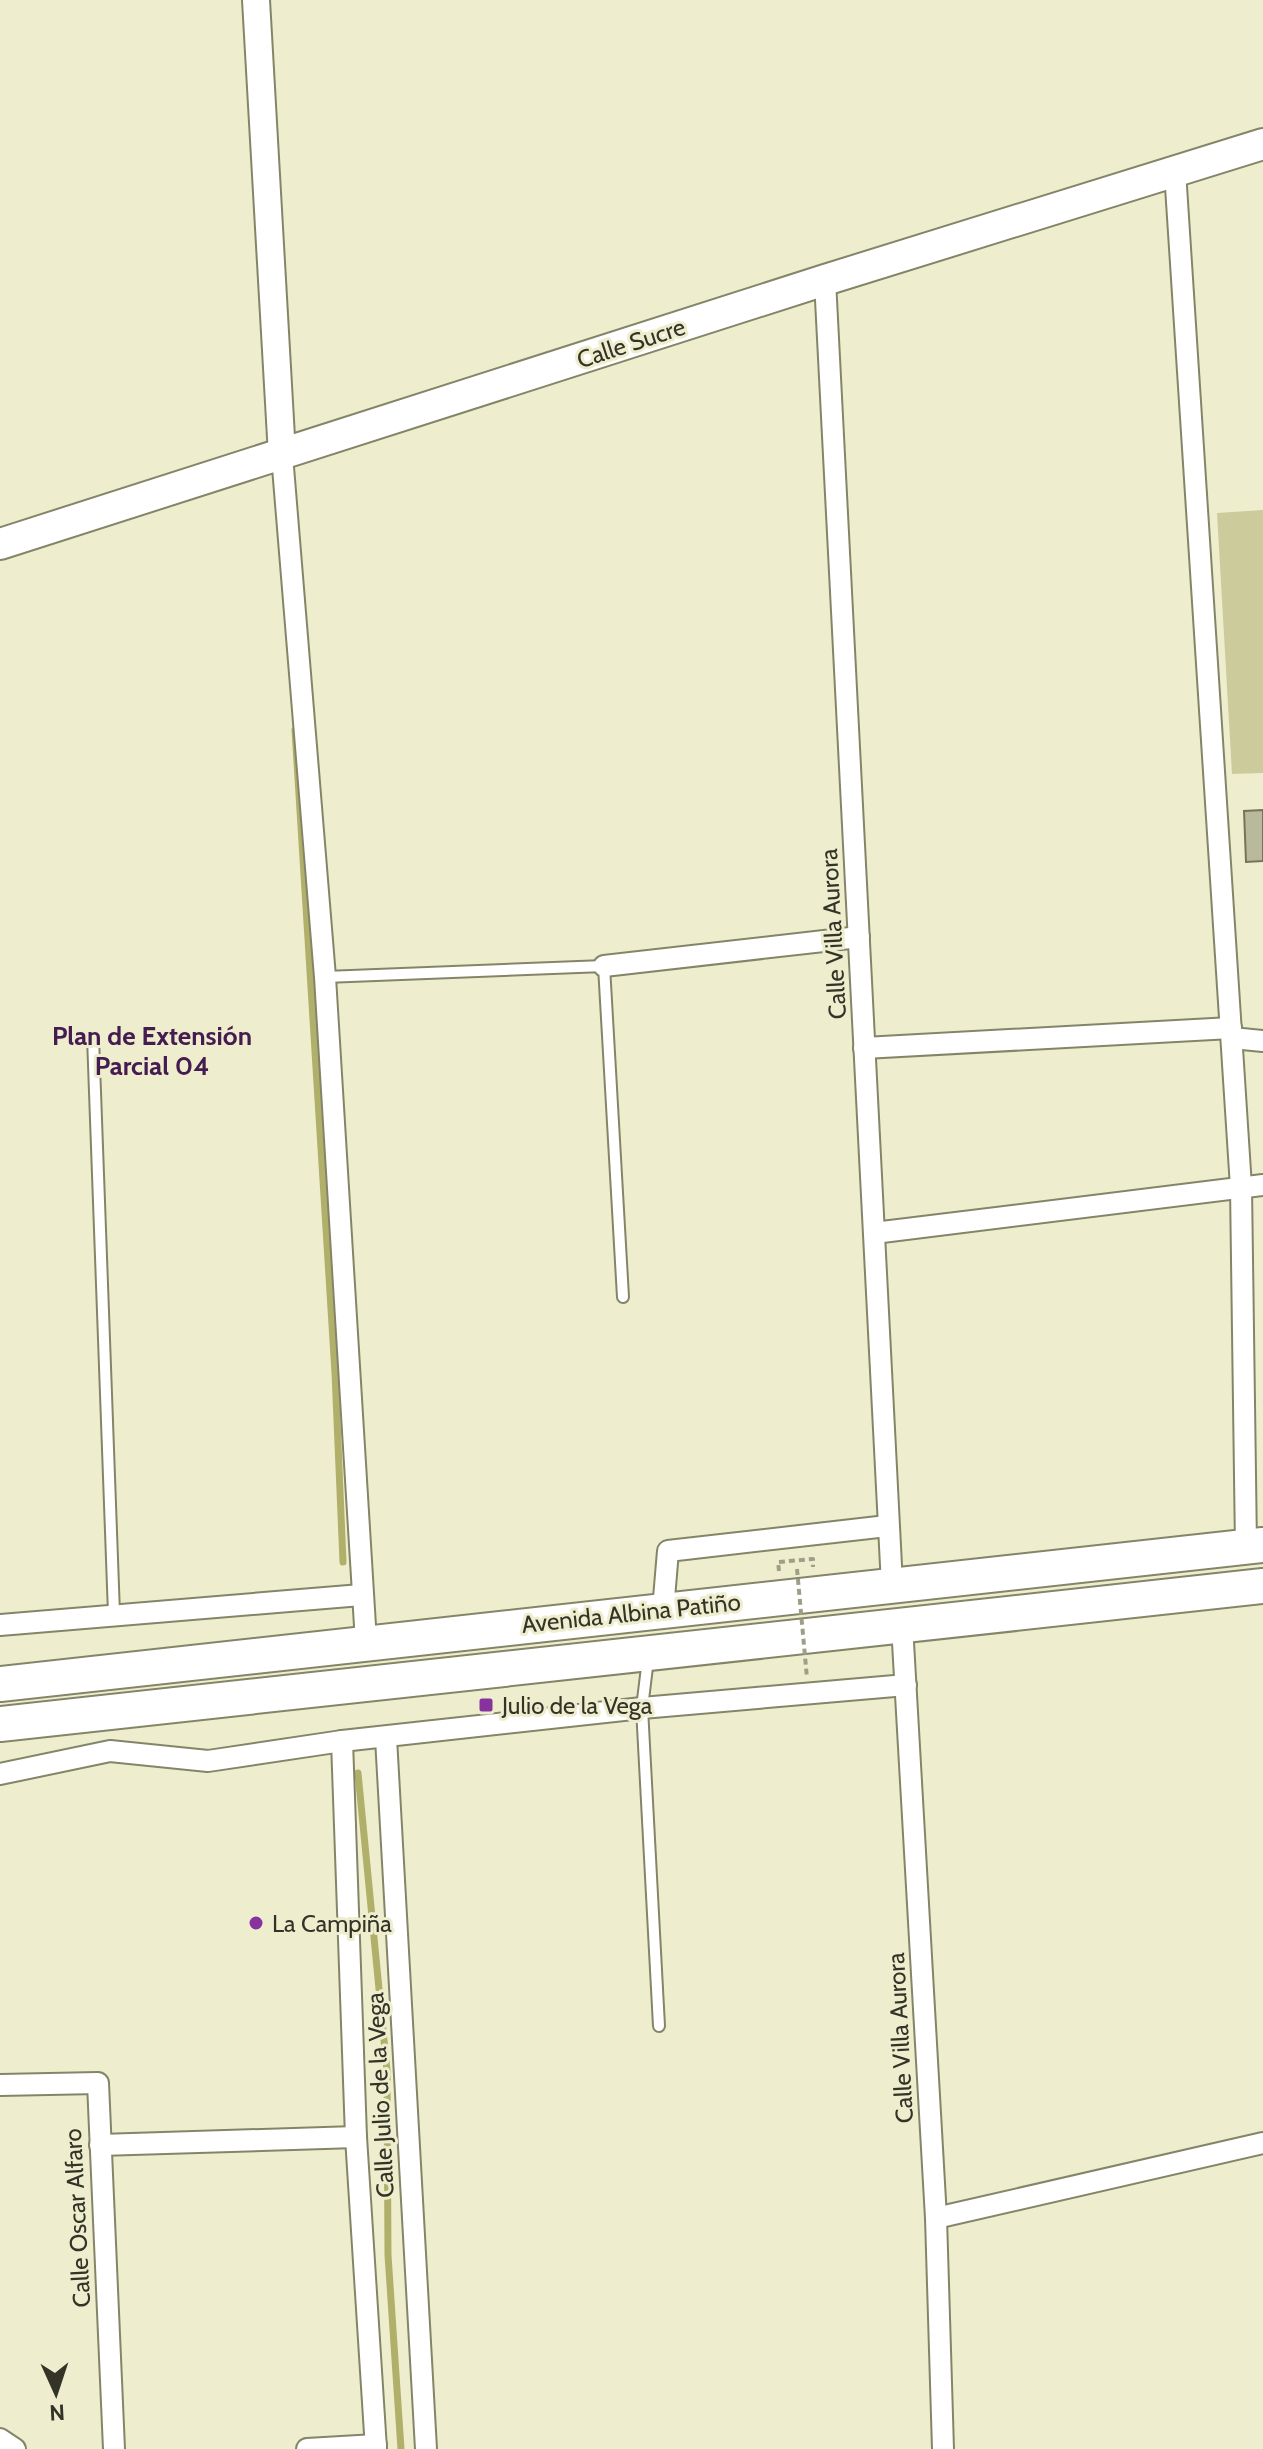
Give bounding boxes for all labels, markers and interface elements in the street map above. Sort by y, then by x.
street label: Calle Sucre [573,312,689,374]
street label: Calle Villa Aurora [814,848,852,1020]
district label: Plan de Extensión Parcial 04 [52,1020,252,1082]
street label: Avenida Albina Patiño [520,1587,742,1639]
place label: Julio de la Vega [501,1691,653,1720]
marker: Julio de la Vega [477,1696,495,1714]
place label: La Campiña [272,1909,392,1938]
marker: La Campiña [247,1914,265,1932]
street label: Calle Villa Aurora [881,1952,919,2124]
street label: Calle Julio de la Vega [360,1991,400,2198]
street label: Calle Oscar Alfaro [58,2128,96,2308]
north arrow [16,2353,96,2433]
text: N [49,2399,65,2426]

